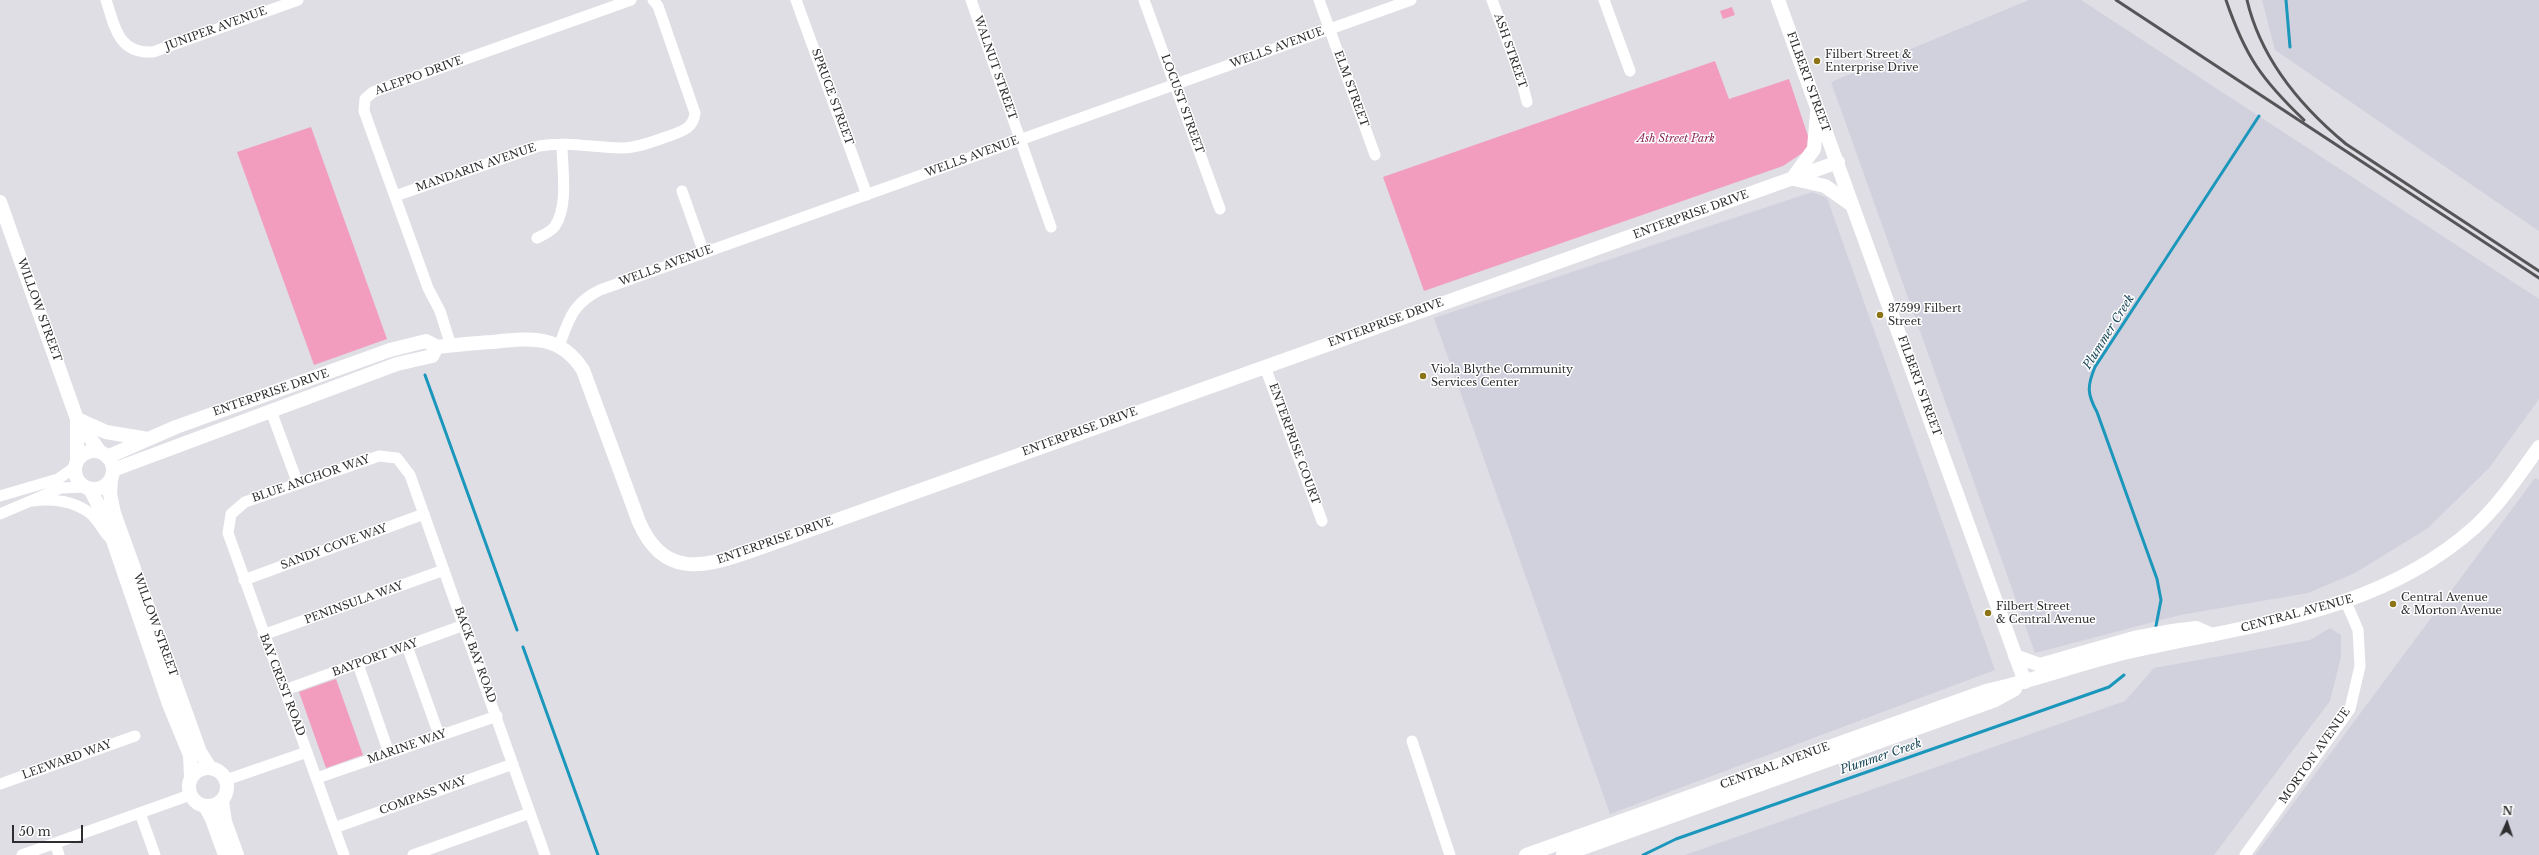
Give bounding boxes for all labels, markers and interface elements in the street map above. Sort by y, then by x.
street label: JUNIPER AVENUE [163,4,269,54]
street label: ASH STREET [1491,12,1529,90]
street label: WALNUT STREET [971,14,1019,122]
street label: WELLS AVENUE [1228,25,1326,71]
street label: FILBERT STREET [1784,30,1832,134]
street label: SPRUCE STREET [808,47,856,147]
place label: Filbert Street & Enterprise Drive [1825,48,1919,74]
street label: ELM STREET [1331,49,1371,129]
street label: LOCUST STREET [1158,52,1206,156]
street label: ALEPPO DRIVE [373,54,465,98]
marker: Filbert Street & Enterprise Drive [1812,56,1822,66]
park label: Ash Street Park [1637,132,1715,146]
street label: WELLS AVENUE [923,134,1021,180]
street label: MANDARIN AVENUE [414,141,538,195]
street label: ENTERPRISE DRIVE [1631,188,1751,242]
street label: WELLS AVENUE [617,243,715,289]
street label: WILLOW STREET [14,257,64,363]
water label: Plummer Creek [2080,292,2138,372]
street label: ENTERPRISE DRIVE [1326,296,1446,350]
place label: 37599 Filbert Street [1888,302,1961,328]
marker: 37599 Filbert Street [1875,310,1885,320]
street label: FILBERT STREET [1895,334,1943,438]
place label: Viola Blythe Community Services Center [1431,363,1573,389]
street label: ENTERPRISE DRIVE [211,367,331,419]
marker: Viola Blythe Community Services Center [1418,371,1428,381]
street label: ENTERPRISE COURT [1266,381,1322,507]
street label: ENTERPRISE DRIVE [1020,405,1140,459]
street label: BLUE ANCHOR WAY [250,453,372,505]
street label: ENTERPRISE DRIVE [715,515,835,567]
street label: SANDY COVE WAY [279,522,389,572]
street label: WILLOW STREET [130,572,180,678]
street label: PENINSULA WAY [303,579,405,627]
place label: Central Avenue & Morton Avenue [2401,591,2502,617]
street label: CENTRAL AVENUE [2239,593,2355,635]
marker: Central Avenue & Morton Avenue [2388,599,2398,609]
place label: Filbert Street & Central Avenue [1996,600,2096,626]
street label: BACK BAY ROAD [452,605,498,705]
marker: Filbert Street & Central Avenue [1983,608,1993,618]
street label: BAY CREST ROAD [256,632,308,738]
street label: BAYPORT WAY [330,636,420,680]
street label: MORTON AVENUE [2277,705,2353,807]
street label: MARINE WAY [366,727,448,767]
water label: Plummer Creek [1838,736,1924,778]
street label: LEEWARD WAY [21,738,113,782]
street label: CENTRAL AVENUE [1718,740,1832,792]
street label: COMPASS WAY [378,774,468,818]
north arrow [2487,803,2527,843]
text: N [2502,804,2513,818]
scale bar [14,817,85,843]
text: 50 m [19,824,51,839]

